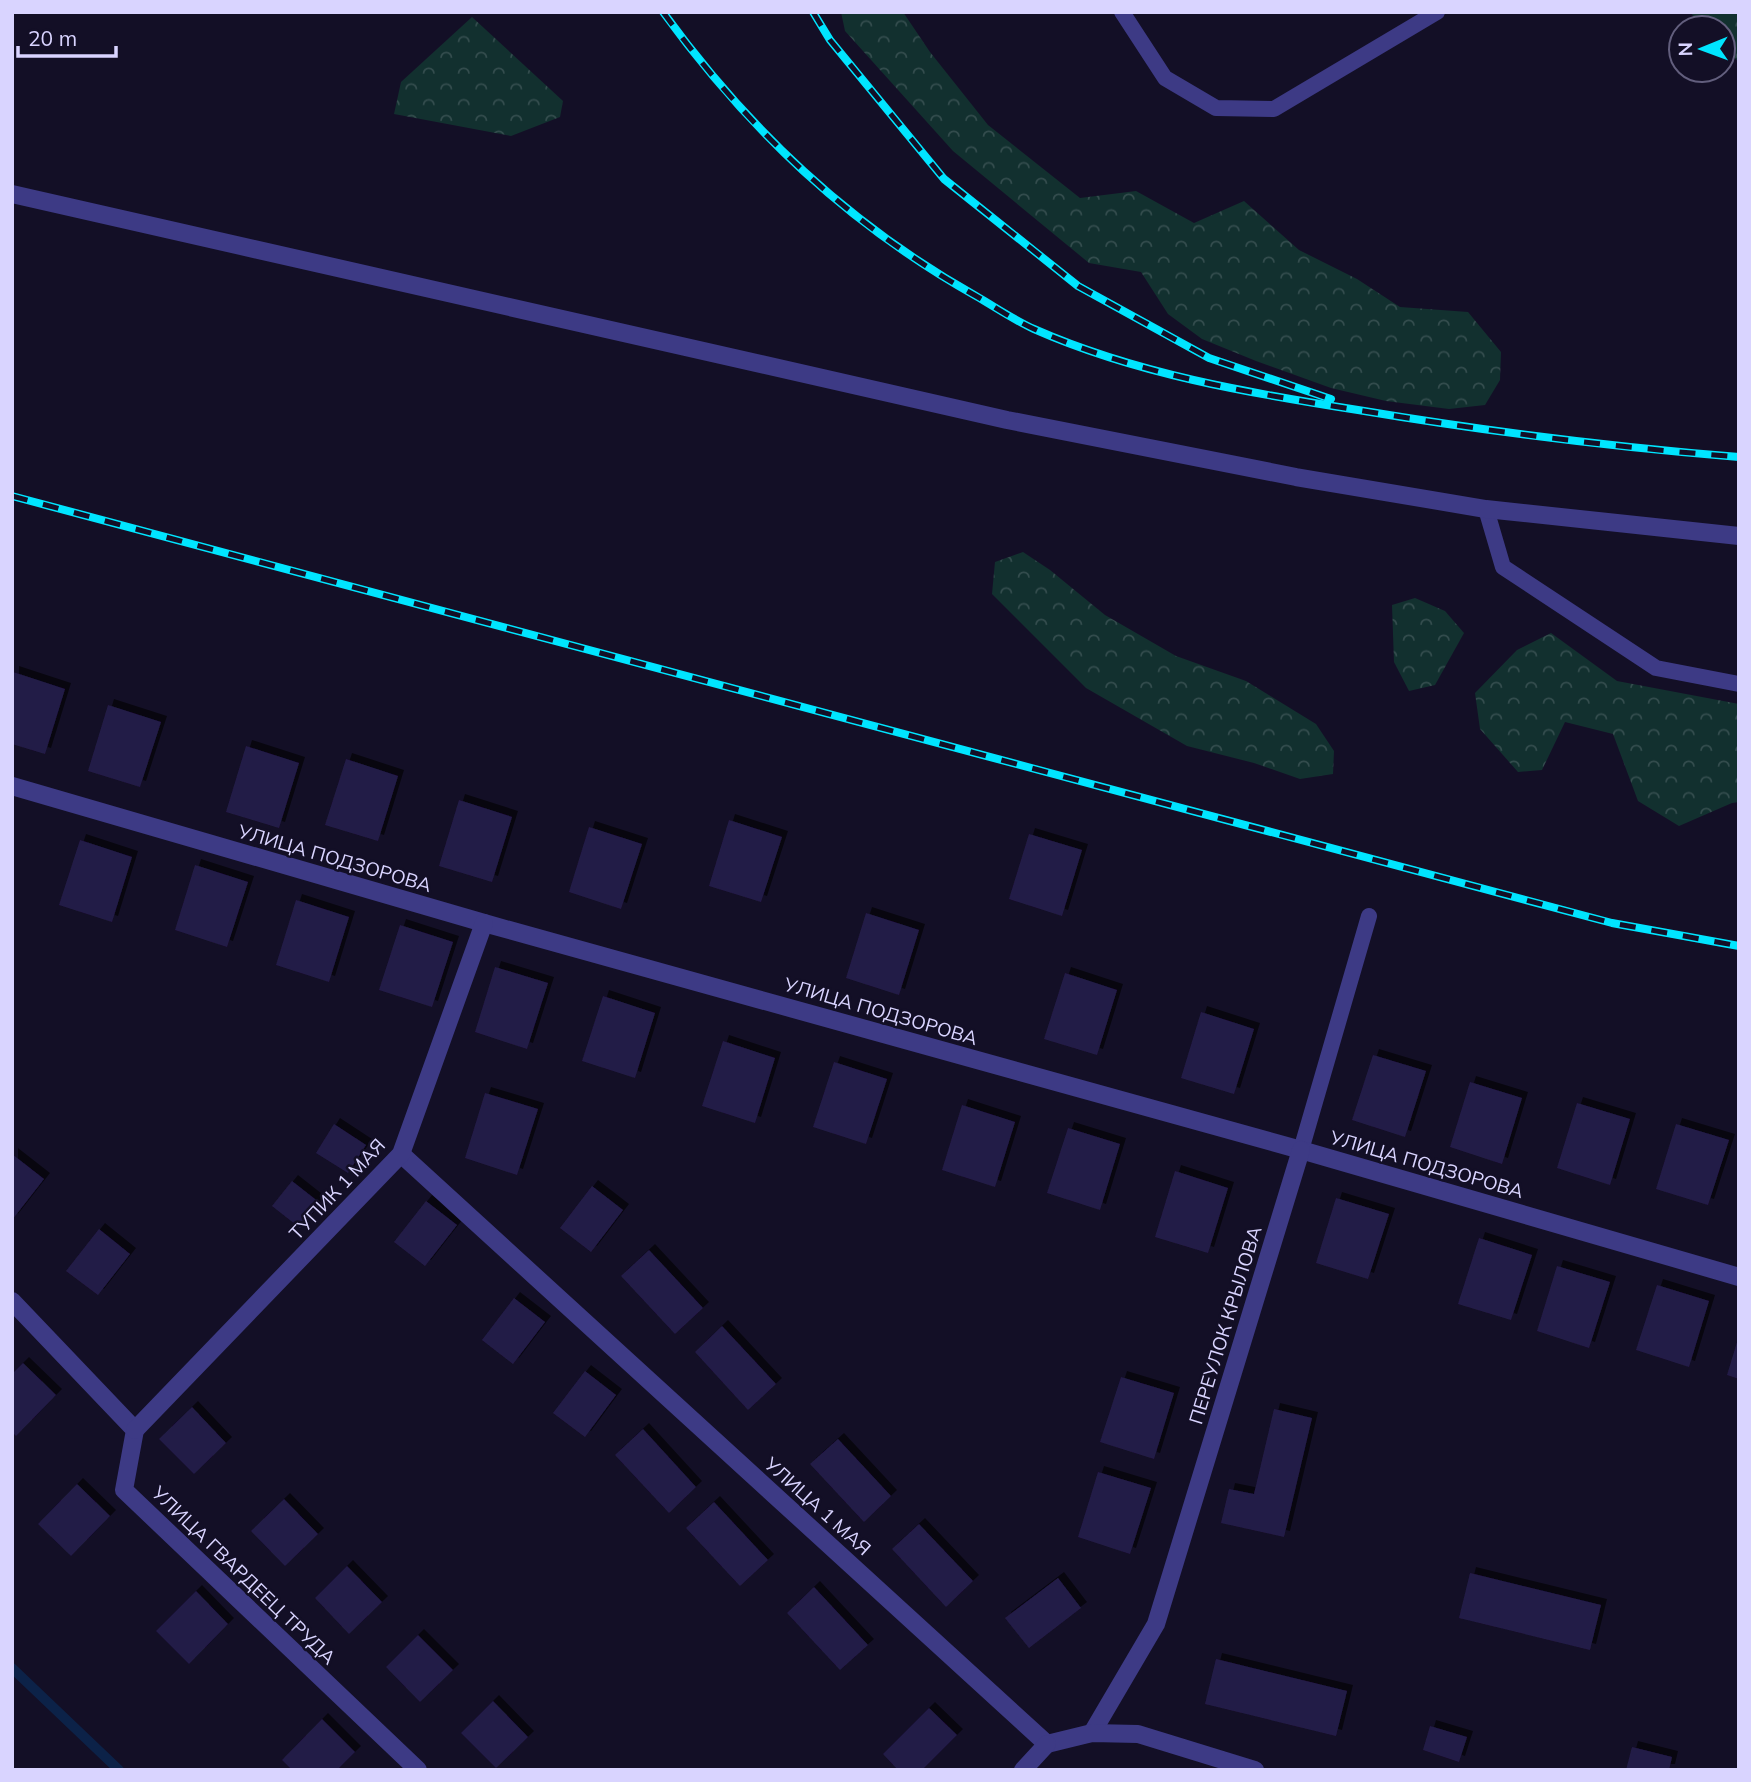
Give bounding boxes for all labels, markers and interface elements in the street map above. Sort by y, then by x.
scale bar [18,14,116,58]
north arrow [1667,14,1737,84]
text: 20 m [28,25,77,51]
text: N [1673,42,1697,57]
street label: УЛИЦА ПОДЗОРОВА [235,819,435,897]
street label: УЛИЦА ПОДЗОРОВА [781,972,981,1050]
street label: УЛИЦА ПОДЗОРОВА [1327,1125,1527,1203]
street label: ТУПИК 1 МАЯ [284,1133,390,1245]
street label: ПЕРЕУЛОК КРЫЛОВА [1183,1223,1267,1427]
street label: УЛИЦА 1 МАЯ [759,1451,876,1560]
street label: УЛИЦА ГВАРДЕЕЦ ТРУДА [146,1480,341,1669]

